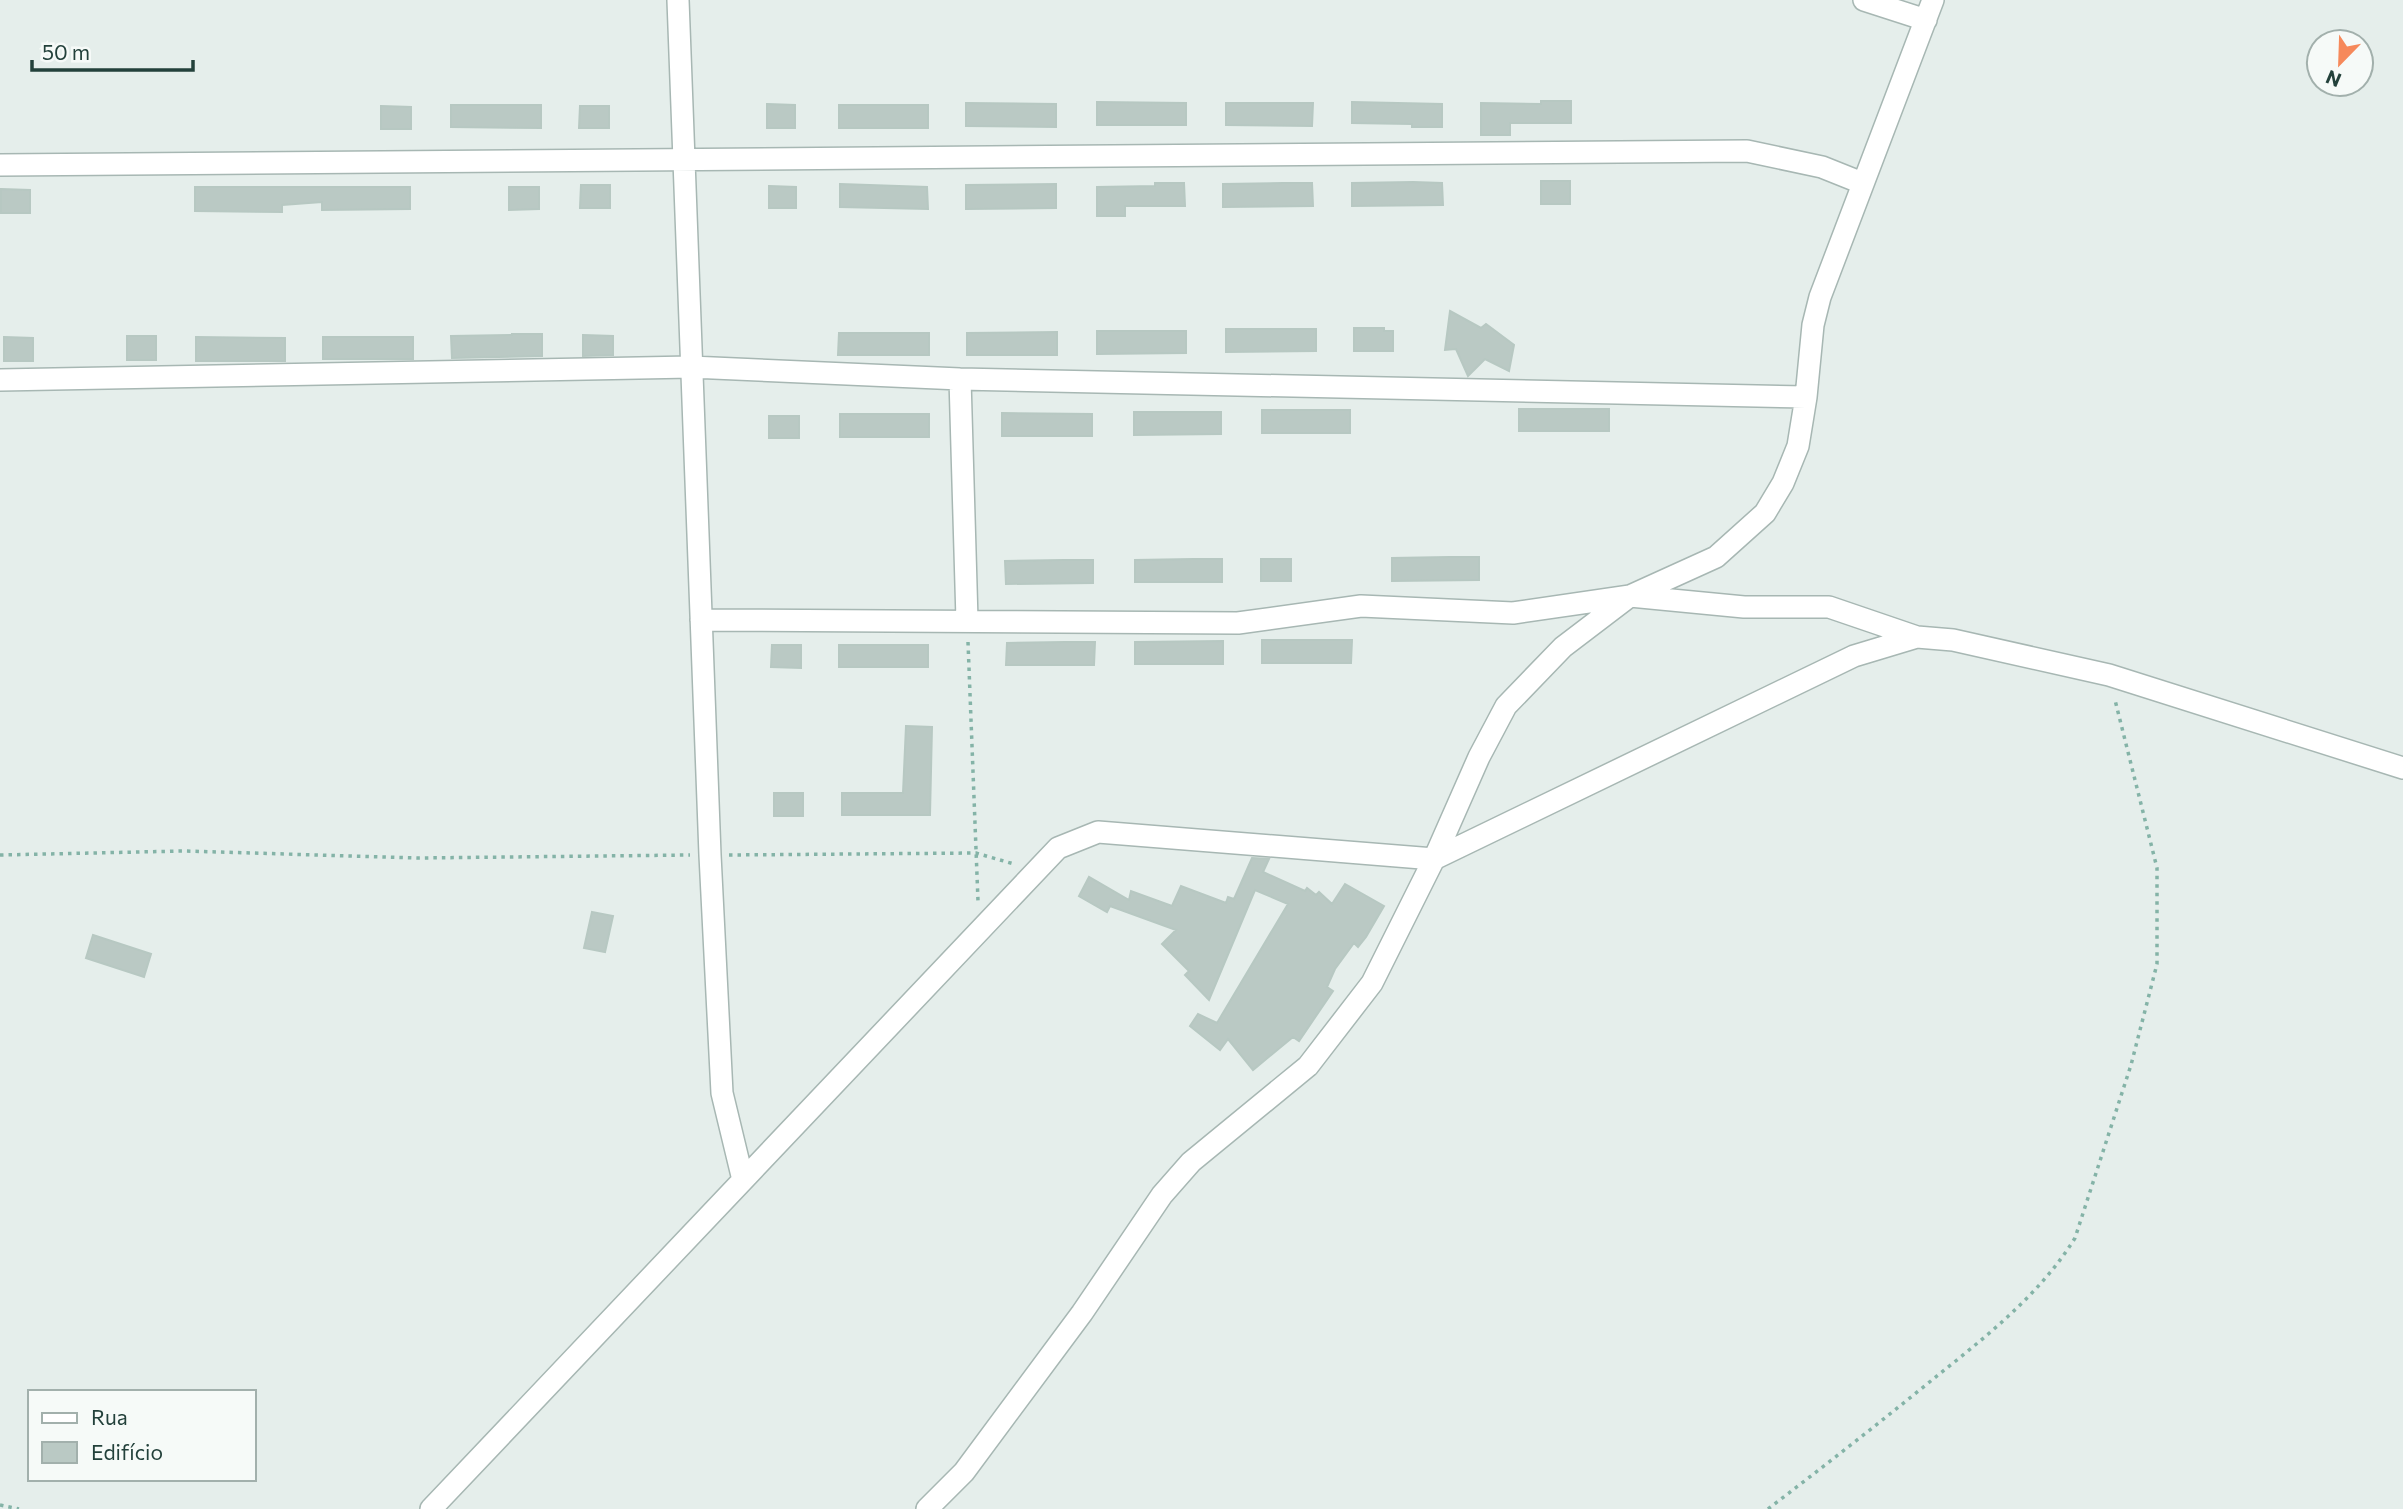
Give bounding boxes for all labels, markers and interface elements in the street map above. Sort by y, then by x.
scale bar [32,28,192,72]
north arrow [2305,28,2375,98]
text: 50 m [42,39,90,64]
text: N [2322,66,2344,92]
legend [28,1390,256,1481]
text: Rua [91,1404,128,1429]
text: Edifício [91,1439,163,1464]

